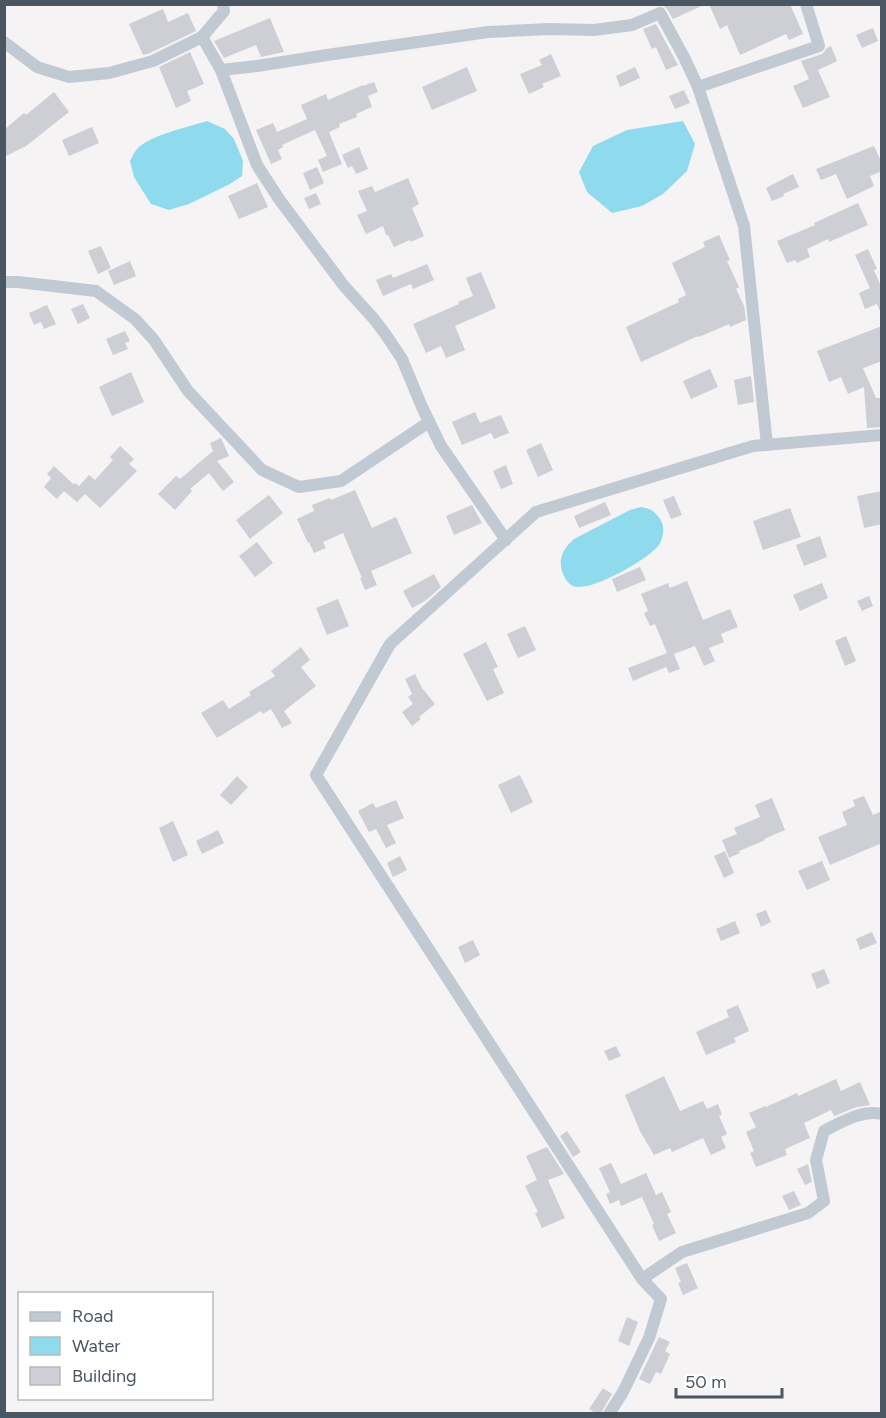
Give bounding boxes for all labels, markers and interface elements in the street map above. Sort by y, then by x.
legend [18,1292,213,1400]
text: Road [72,1305,113,1327]
text: Water [72,1335,120,1357]
scale bar [676,1361,782,1399]
text: Building [72,1365,137,1387]
text: 50 m [685,1371,727,1393]

